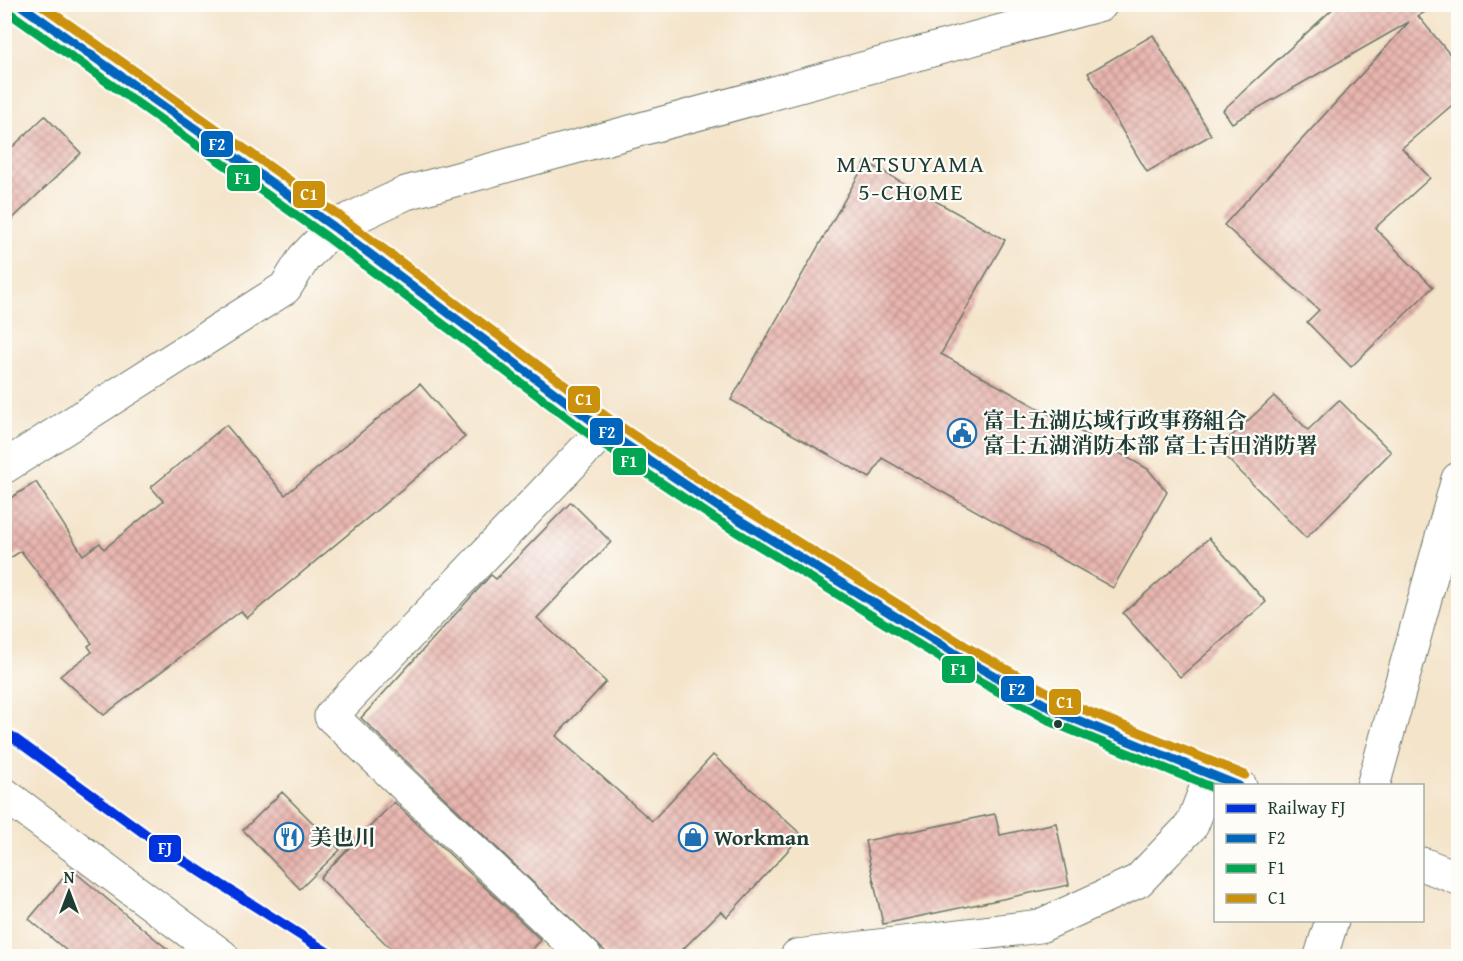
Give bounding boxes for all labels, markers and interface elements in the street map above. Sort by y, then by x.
line badge: F2 [200,130,234,158]
text: F2 [209,132,225,156]
district label: MATSUYAMA 5-CHOME [837,146,985,209]
line badge: F1 [226,164,261,192]
text: F1 [235,166,251,190]
line badge: C1 [292,180,326,209]
text: C1 [300,182,318,206]
line badge: C1 [567,385,601,414]
text: C1 [575,387,593,411]
place label: 富士五湖広域行政事務組合 富士五湖消防本部 富士吉田消防署 [983,404,1318,461]
line badge: F2 [589,417,624,446]
public building icon: 富士五湖広域行政事務組合 富士五湖消防本部 富士吉田消防署 [946,417,978,449]
text: F2 [599,420,615,444]
line badge: F1 [612,447,647,476]
text: F1 [621,449,637,473]
line badge: F1 [941,655,976,684]
text: F1 [951,657,967,681]
line badge: F2 [1000,675,1035,703]
text: F2 [1009,677,1025,701]
line badge: C1 [1048,688,1082,716]
text: C1 [1056,690,1074,714]
unlabelled marker [1052,718,1064,730]
legend [1214,784,1424,922]
text: Railway FJ [1268,794,1346,821]
restaurant icon: 美也川 [273,821,305,853]
place label: 美也川 [310,821,376,853]
shop icon: Workman [677,821,709,853]
place label: Workman [714,821,809,853]
text: F2 [1268,824,1285,851]
line badge: FJ [148,834,182,863]
text: FJ [158,836,172,860]
text: F1 [1268,854,1285,881]
north arrow [39,862,99,922]
text: N [64,865,75,889]
text: C1 [1268,884,1286,911]

